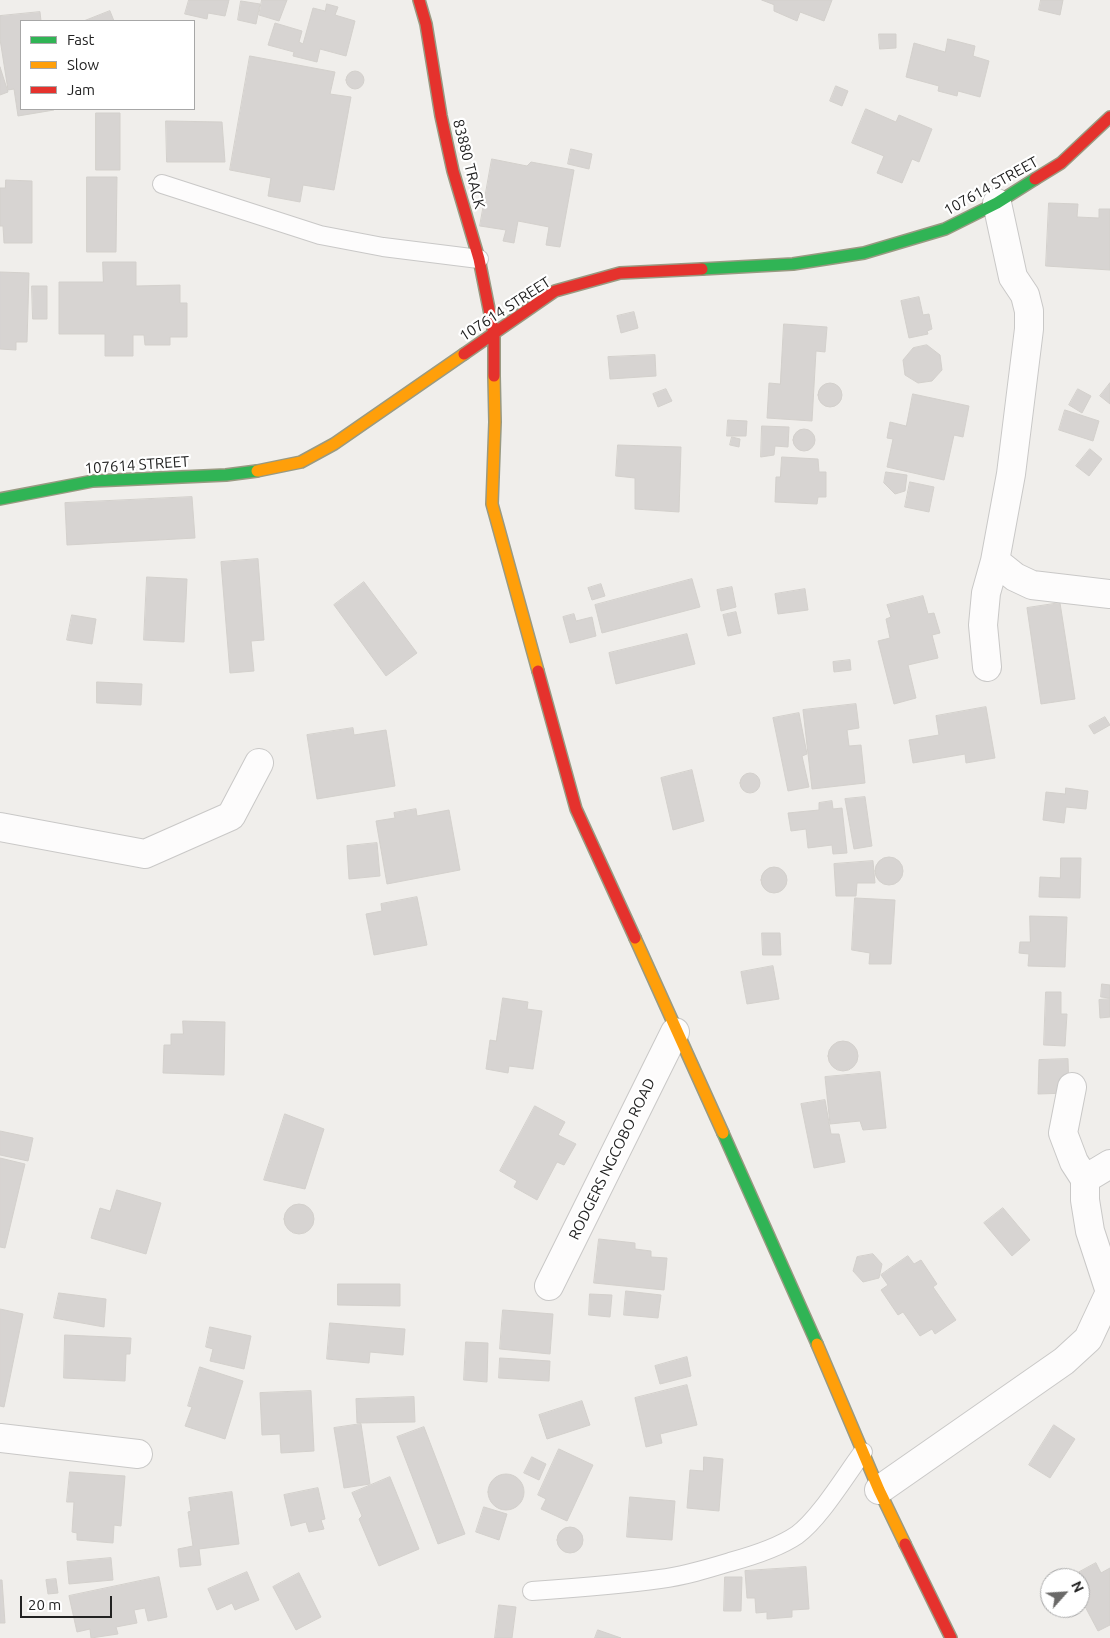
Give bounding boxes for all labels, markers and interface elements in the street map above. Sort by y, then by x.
legend [20,20,195,110]
text: Fast [67,31,94,48]
text: Slow [67,56,99,73]
text: Jam [67,81,95,98]
street label: 83880 TRACK [449,117,489,211]
street label: 107614 STREET [941,153,1041,219]
street label: 107614 STREET [456,273,554,345]
street label: 107614 STREET [84,452,190,478]
street label: RODGERS NGCOBO ROAD [565,1075,659,1243]
north arrow [1040,1568,1090,1618]
text: N [1068,1579,1087,1595]
scale bar [22,1586,115,1618]
text: 20 m [28,1596,61,1613]

